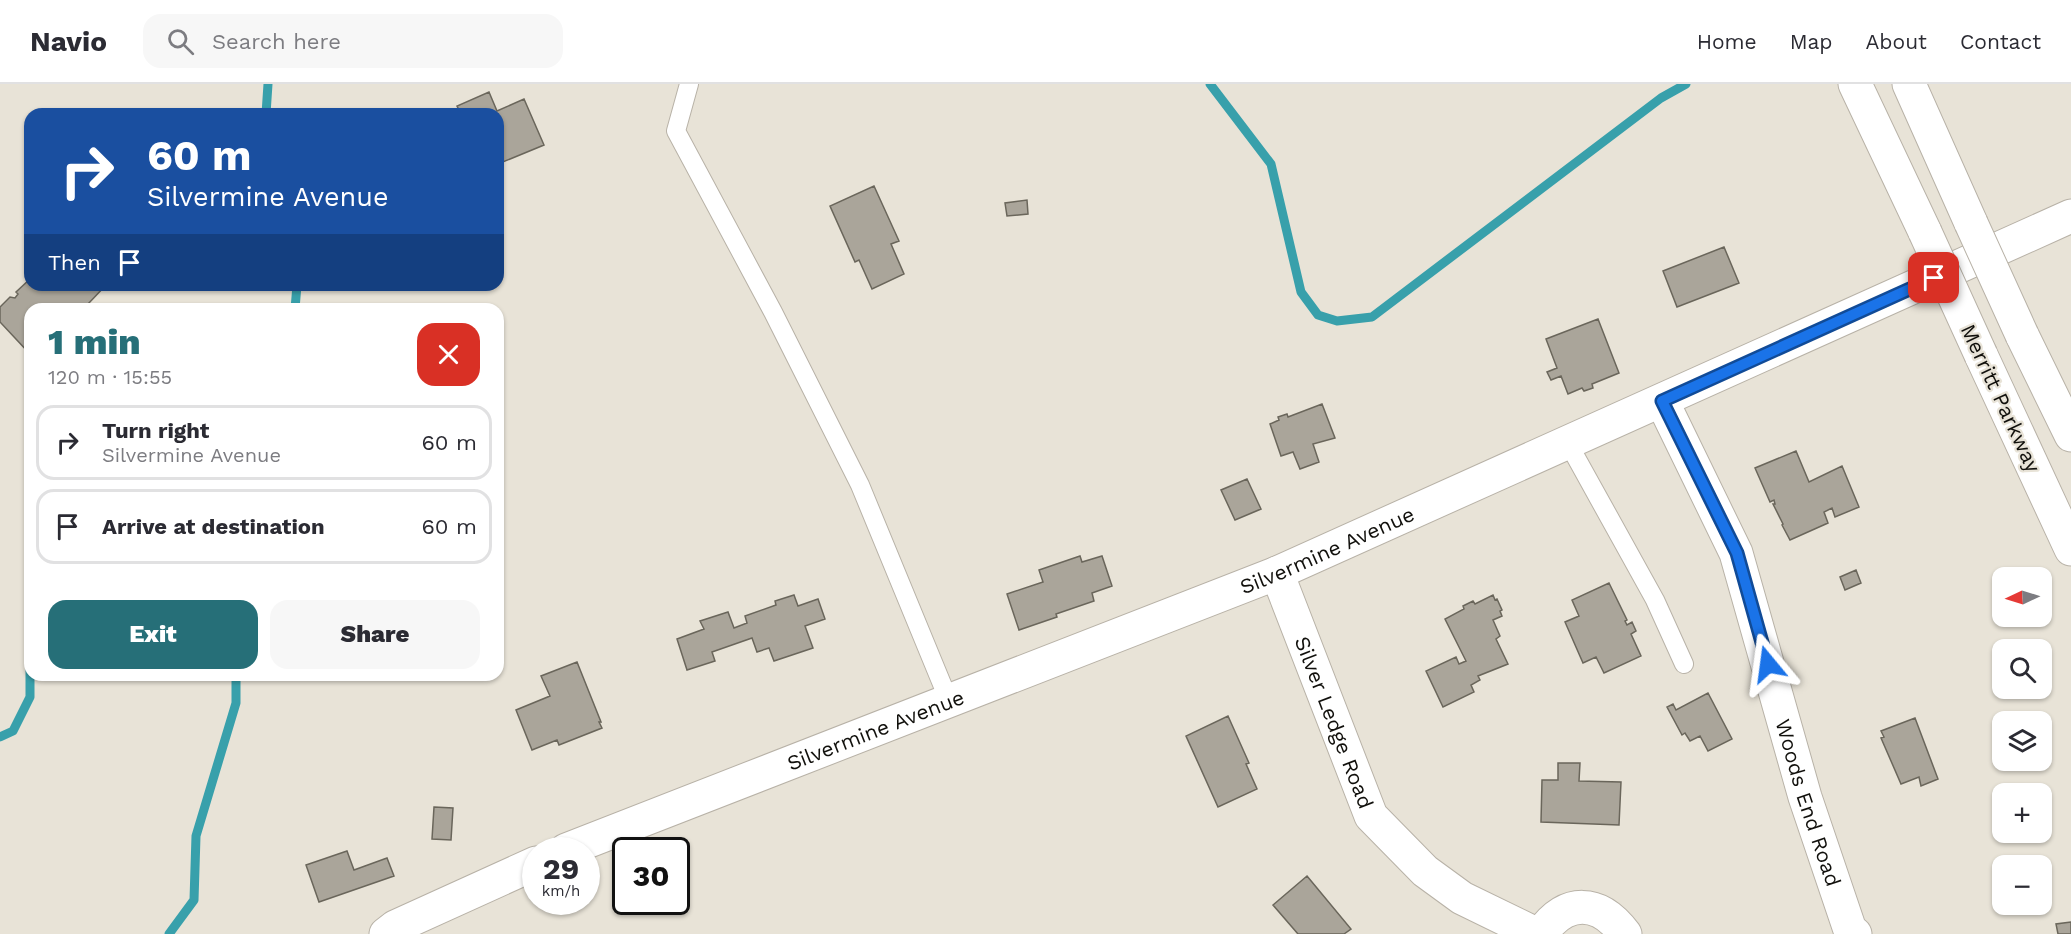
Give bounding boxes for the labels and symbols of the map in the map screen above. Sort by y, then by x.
pin [1908,252,1959,303]
street label: Merritt Parkway [1956,320,2046,476]
street label: Silvermine Avenue [1236,501,1418,599]
north arrow [1992,567,2052,627]
position arrow [1736,632,1800,696]
street label: Silver Ledge Road [1290,633,1379,812]
street label: Silvermine Avenue [783,684,967,775]
street label: Woods End Road [1771,716,1847,890]
speed limit sign: 30 [612,837,690,915]

